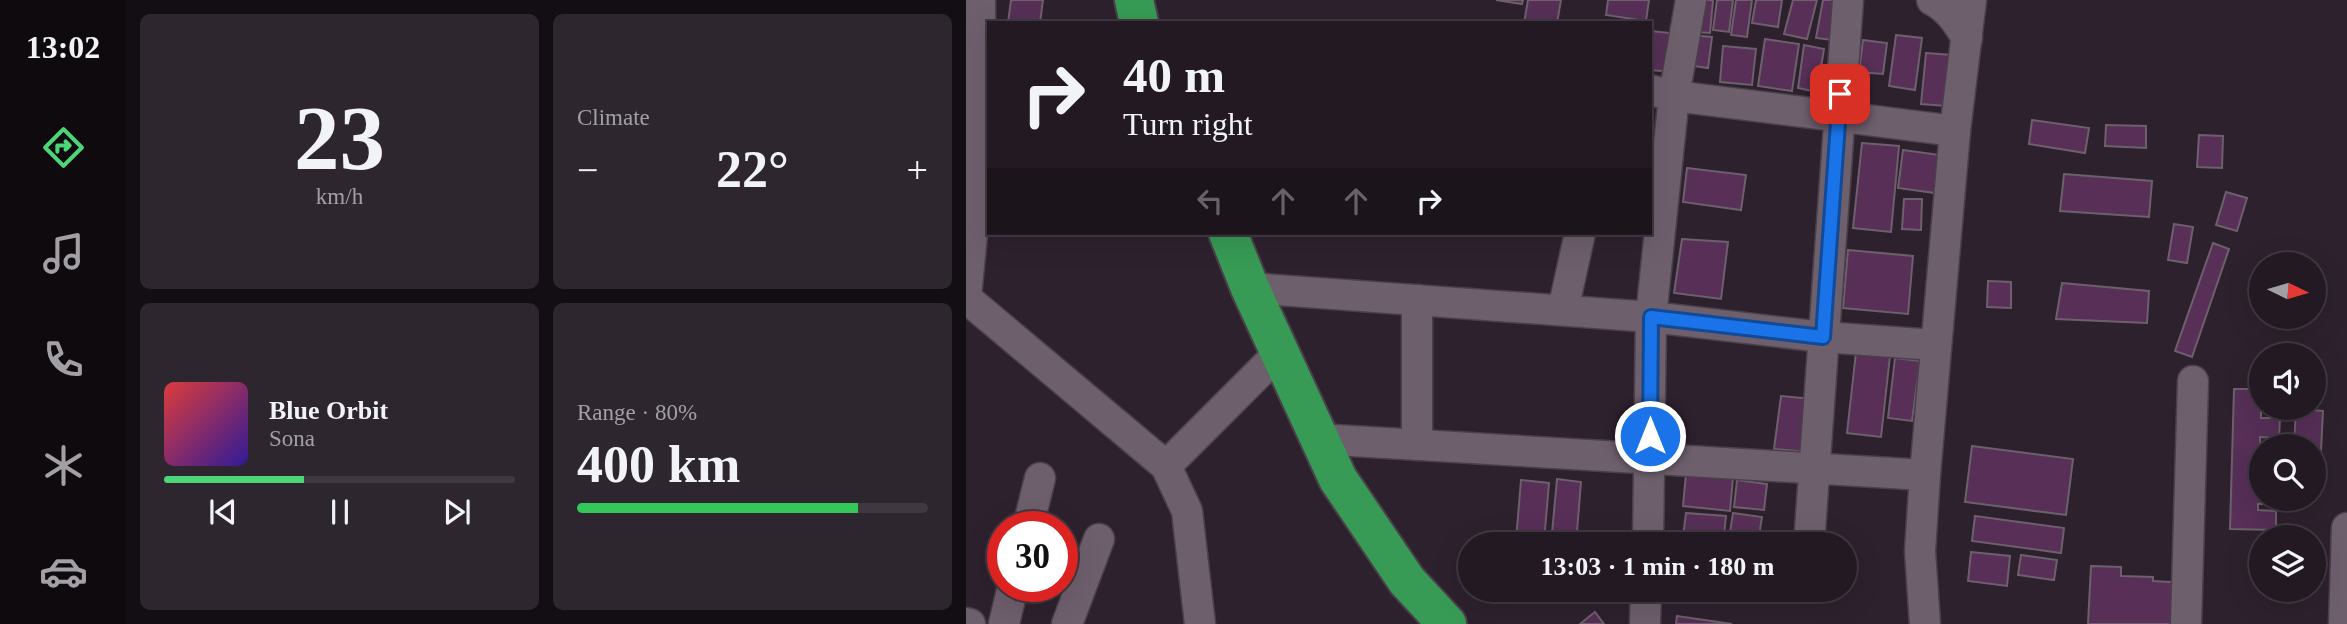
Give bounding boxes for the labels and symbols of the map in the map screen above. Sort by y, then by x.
pin [1810,64,1870,124]
north arrow [2249,252,2326,329]
position arrow [1613,399,1687,473]
speed limit sign: 30 [987,511,1078,602]

